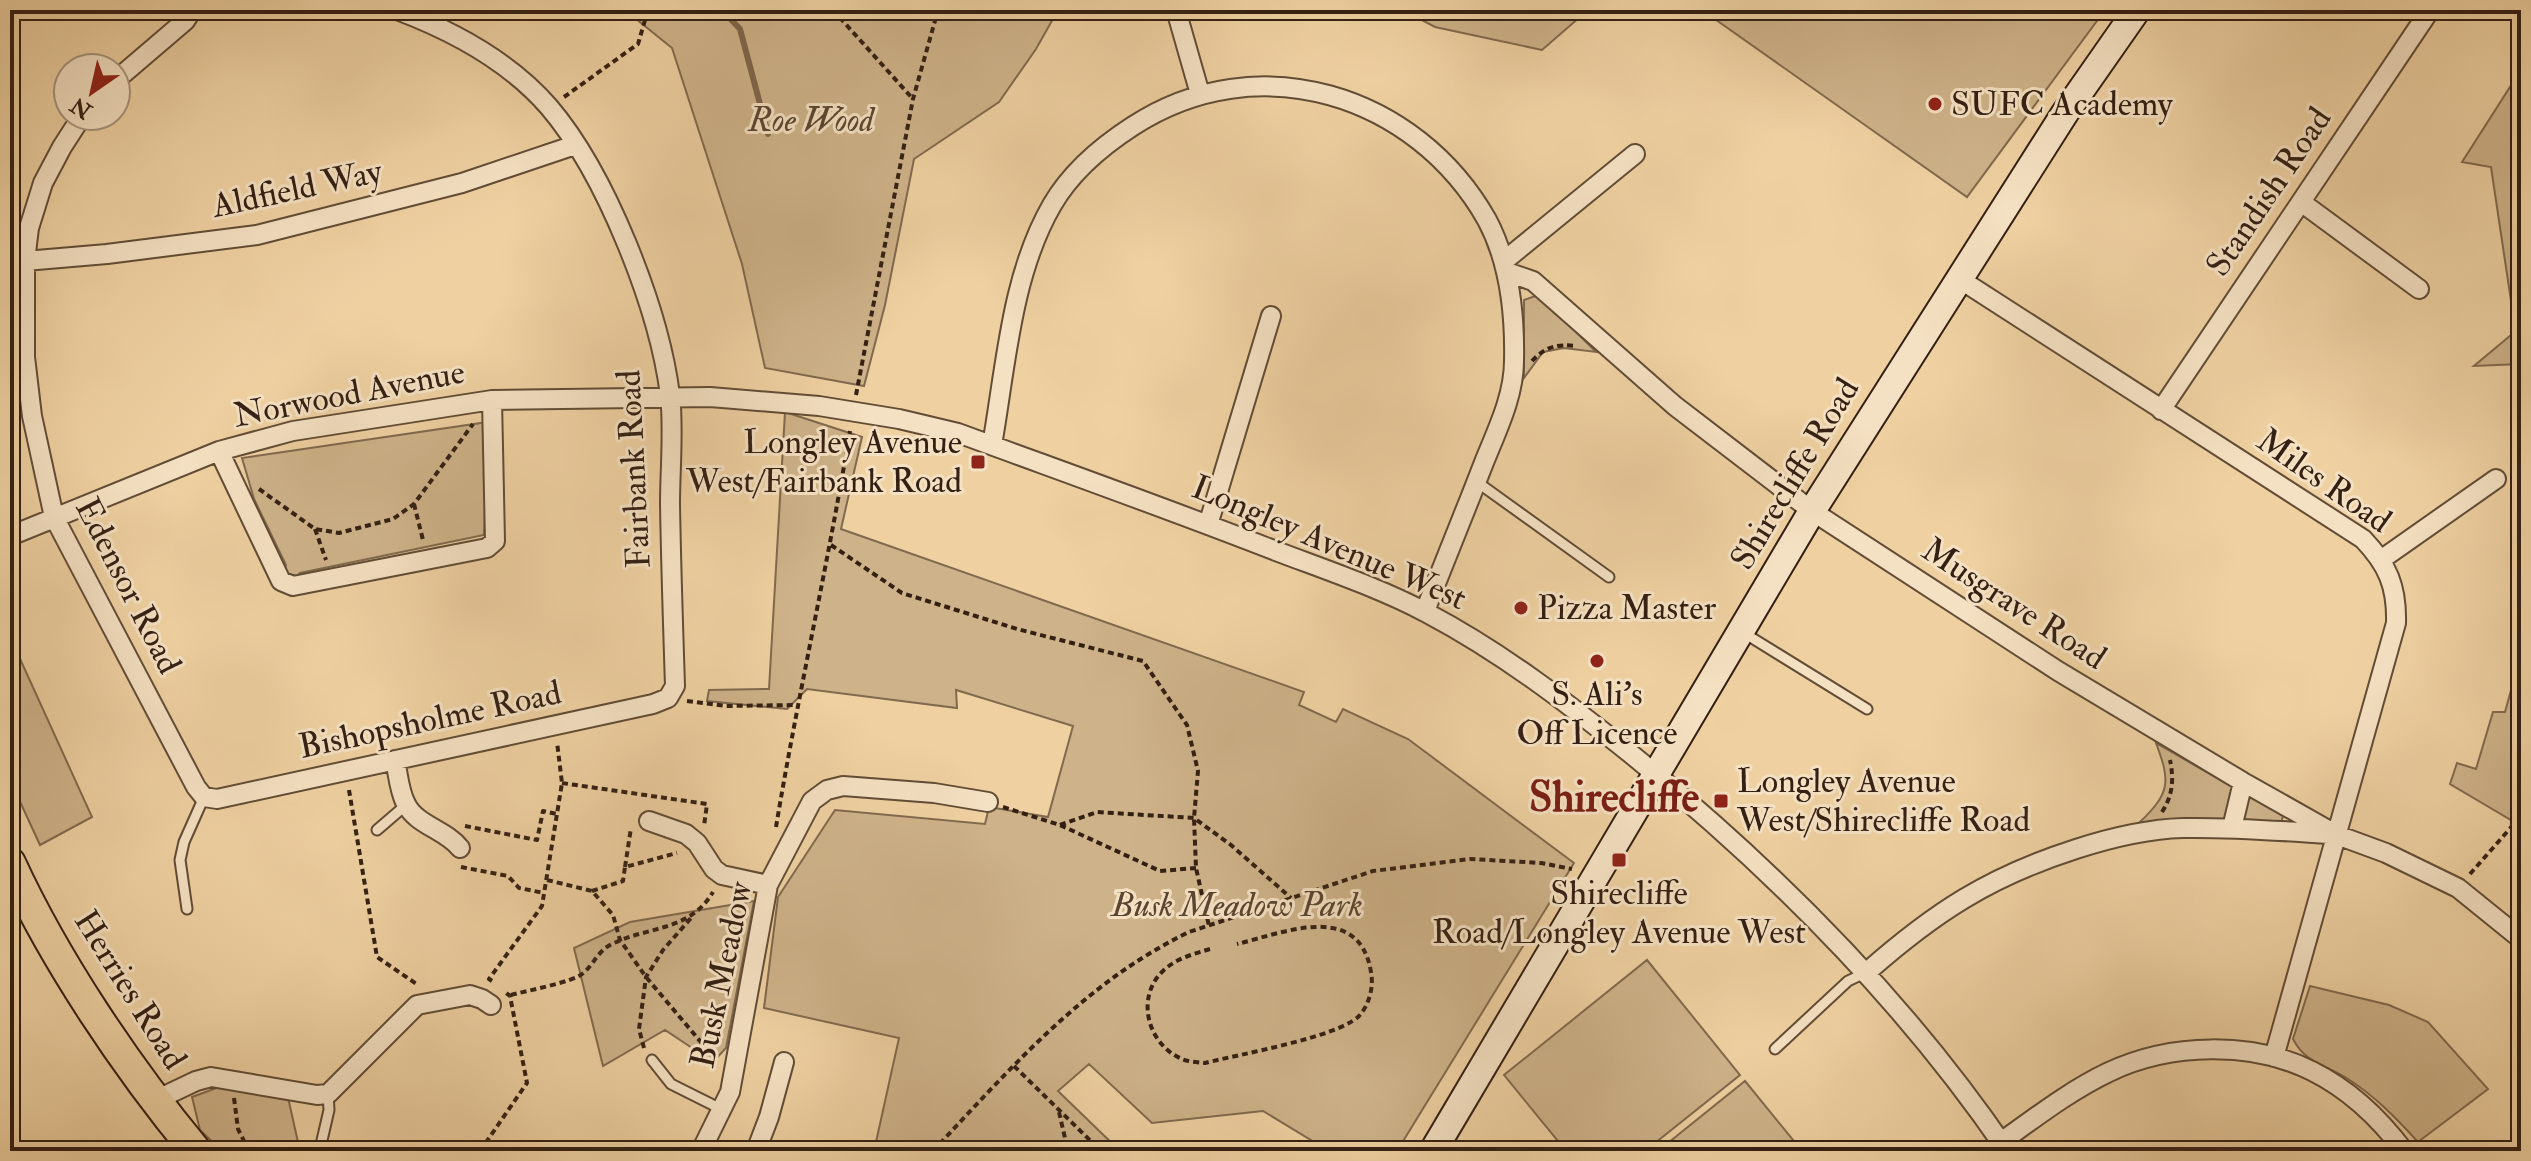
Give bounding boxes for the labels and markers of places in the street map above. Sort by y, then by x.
place label: SUFC Academy [1951,83,2174,126]
marker: SUFC Academy [1926,95,1944,113]
place label: Longley Avenue West/Fairbank Road [685,421,962,503]
marker: Longley Avenue West/Fairbank Road [969,453,987,471]
place label: Pizza Master [1537,587,1716,630]
marker: Pizza Master [1512,599,1530,617]
marker: S. Ali's Off Licence [1588,652,1606,670]
place label: S. Ali's Off Licence [1516,673,1678,755]
place label: Longley Avenue West/Shirecliffe Road [1736,760,2030,842]
marker: Longley Avenue West/Shirecliffe Road [1712,792,1730,810]
marker: Shirecliffe Road/Longley Avenue West [1610,851,1628,869]
place label: Shirecliffe Road/Longley Avenue West [1432,872,1806,954]

